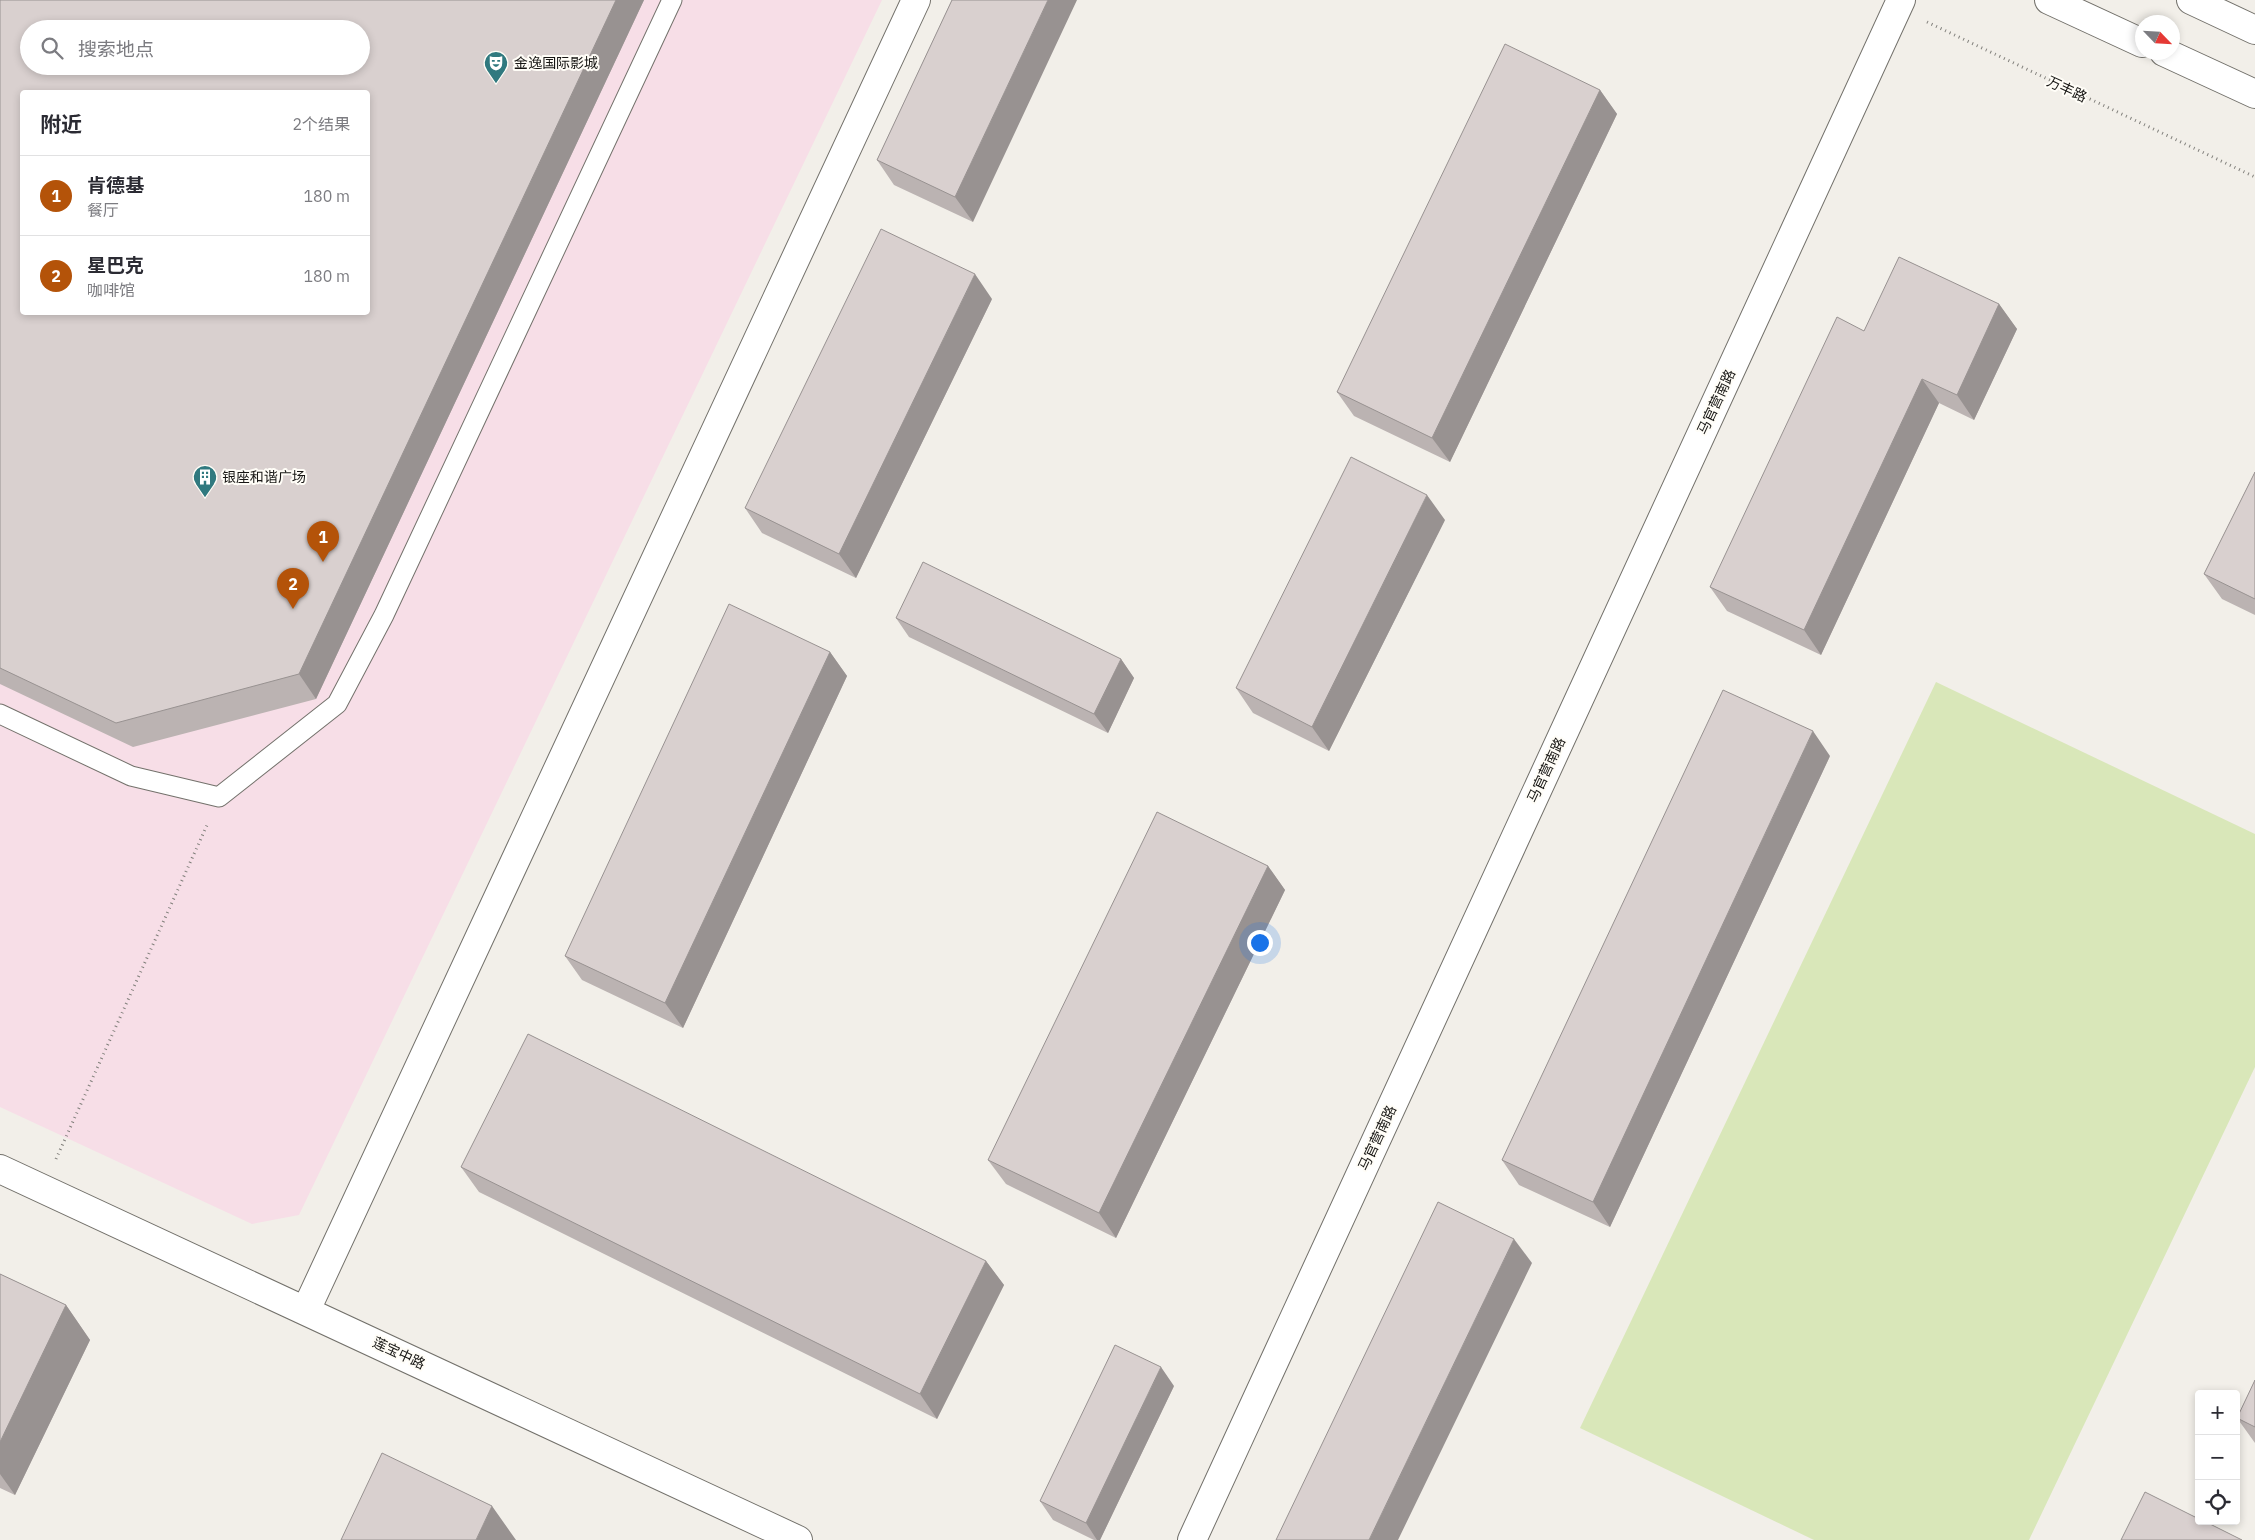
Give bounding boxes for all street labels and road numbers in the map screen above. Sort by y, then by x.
street label: 万丰路 [2044,72,2090,106]
street label: 马官营南路 [1693,366,1739,438]
street label: 马官营南路 [1523,734,1569,806]
street label: 马官营南路 [1354,1102,1400,1174]
street label: 莲宝中路 [370,1333,428,1373]

